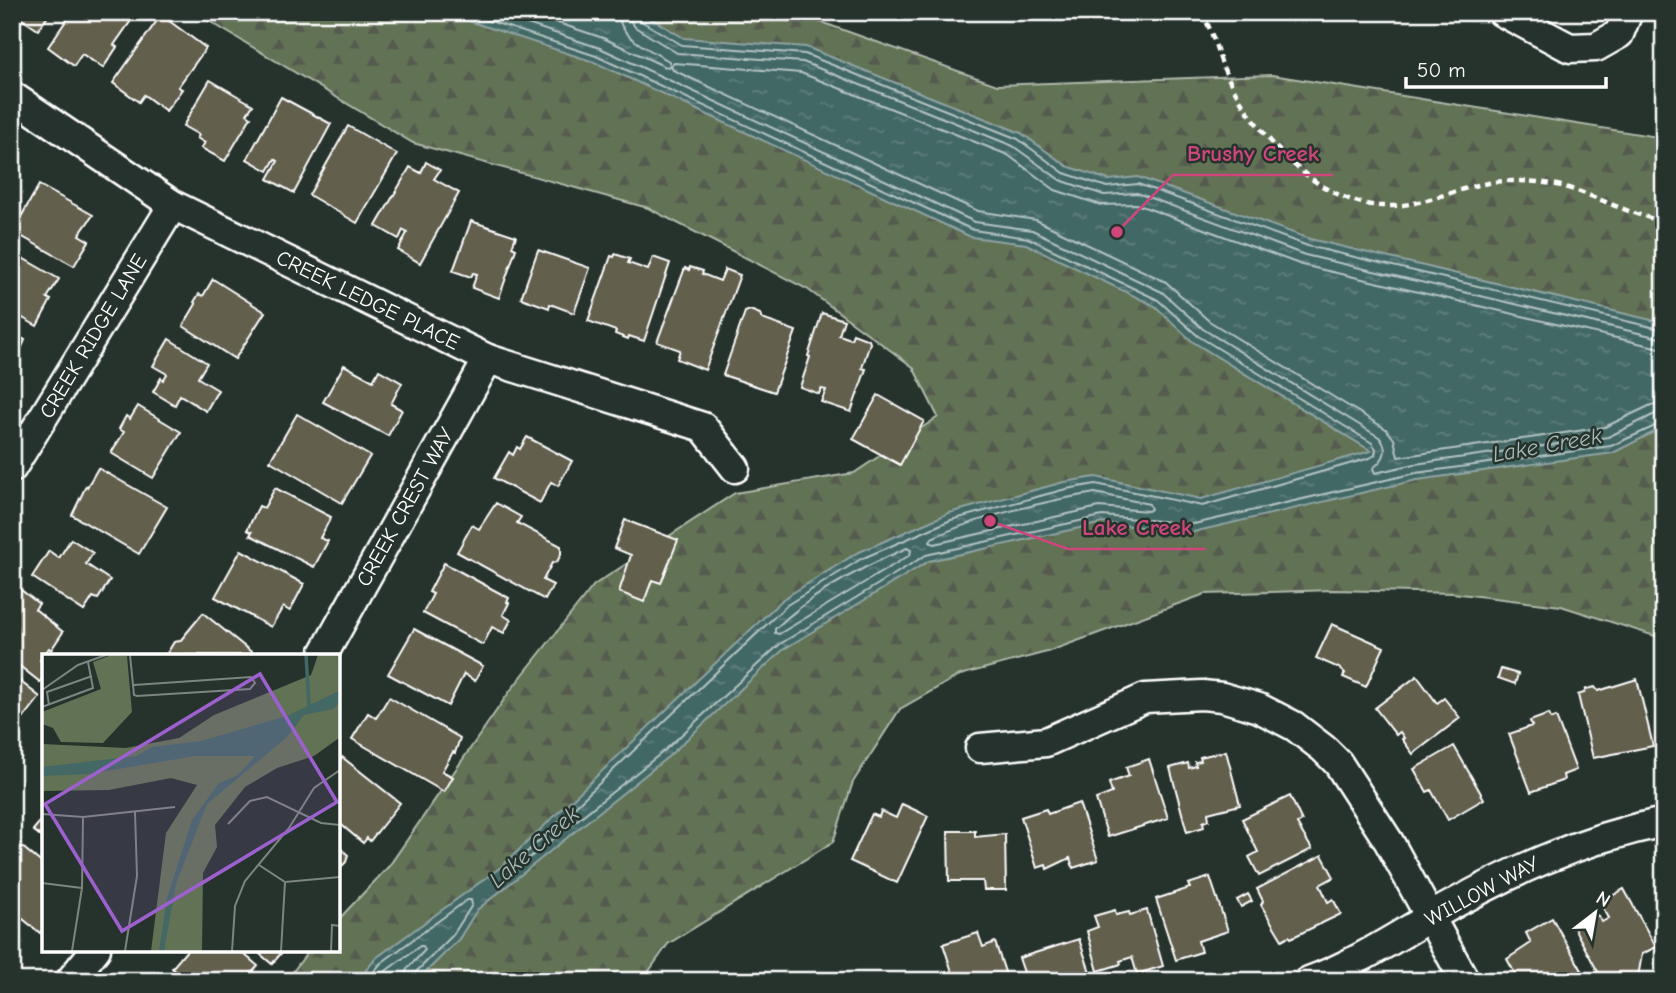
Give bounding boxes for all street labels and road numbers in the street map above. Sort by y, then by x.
street label: CREEK LEDGE PLACE [273,245,463,355]
street label: CREEK RIDGE LANE [34,250,152,422]
street label: CREEK CREST WAY [351,423,459,591]
street label: WILLOW WAY [1421,851,1544,931]

